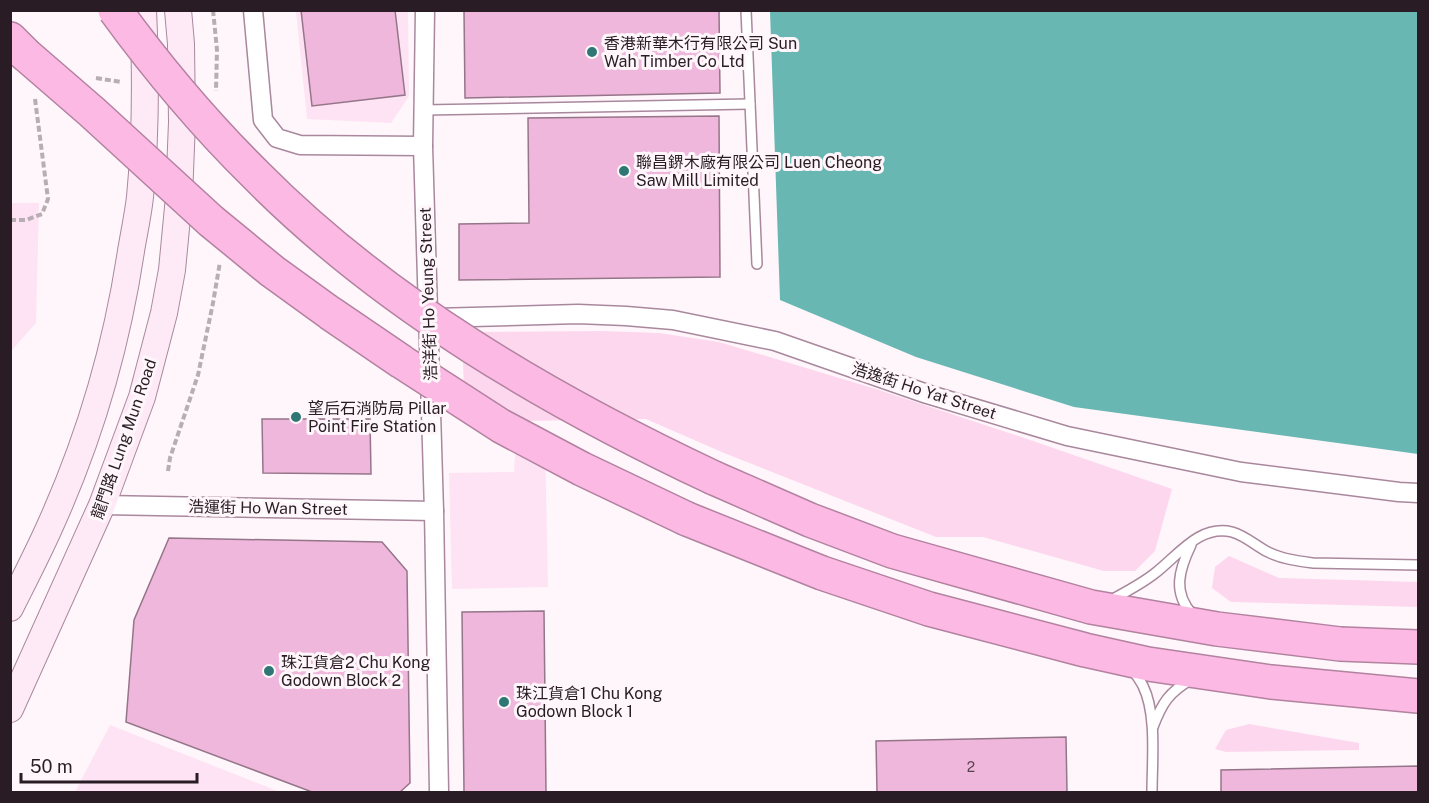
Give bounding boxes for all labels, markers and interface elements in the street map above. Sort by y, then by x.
place label: 香港新華木行有限公司 Sun Wah Timber Co Ltd [604,34,797,71]
marker: 香港新華木行有限公司 Sun Wah Timber Co Ltd [585,45,599,59]
place label: 聯昌鎅木廠有限公司 Luen Cheong Saw Mill Limited [636,153,882,190]
marker: 聯昌鎅木廠有限公司 Luen Cheong Saw Mill Limited [617,164,631,178]
street label: 浩洋街 Ho Yeung Street [415,207,441,381]
street label: 龍門路 Lung Mun Road [88,356,160,522]
street label: 浩逸街 Ho Yat Street [849,359,999,423]
place label: 望后石消防局 Pillar Point Fire Station [308,399,447,436]
marker: 望后石消防局 Pillar Point Fire Station [289,410,303,424]
street label: 浩運街 Ho Wan Street [188,497,348,519]
place label: 珠江貨倉2 Chu Kong Godown Block 2 [281,653,431,690]
marker: 珠江貨倉2 Chu Kong Godown Block 2 [262,664,276,678]
place label: 珠江貨倉1 Chu Kong Godown Block 1 [516,684,663,721]
marker: 珠江貨倉1 Chu Kong Godown Block 1 [497,695,511,709]
scale bar [21,746,196,784]
text: 50 m [30,756,73,777]
house number: 2 [967,759,975,775]

